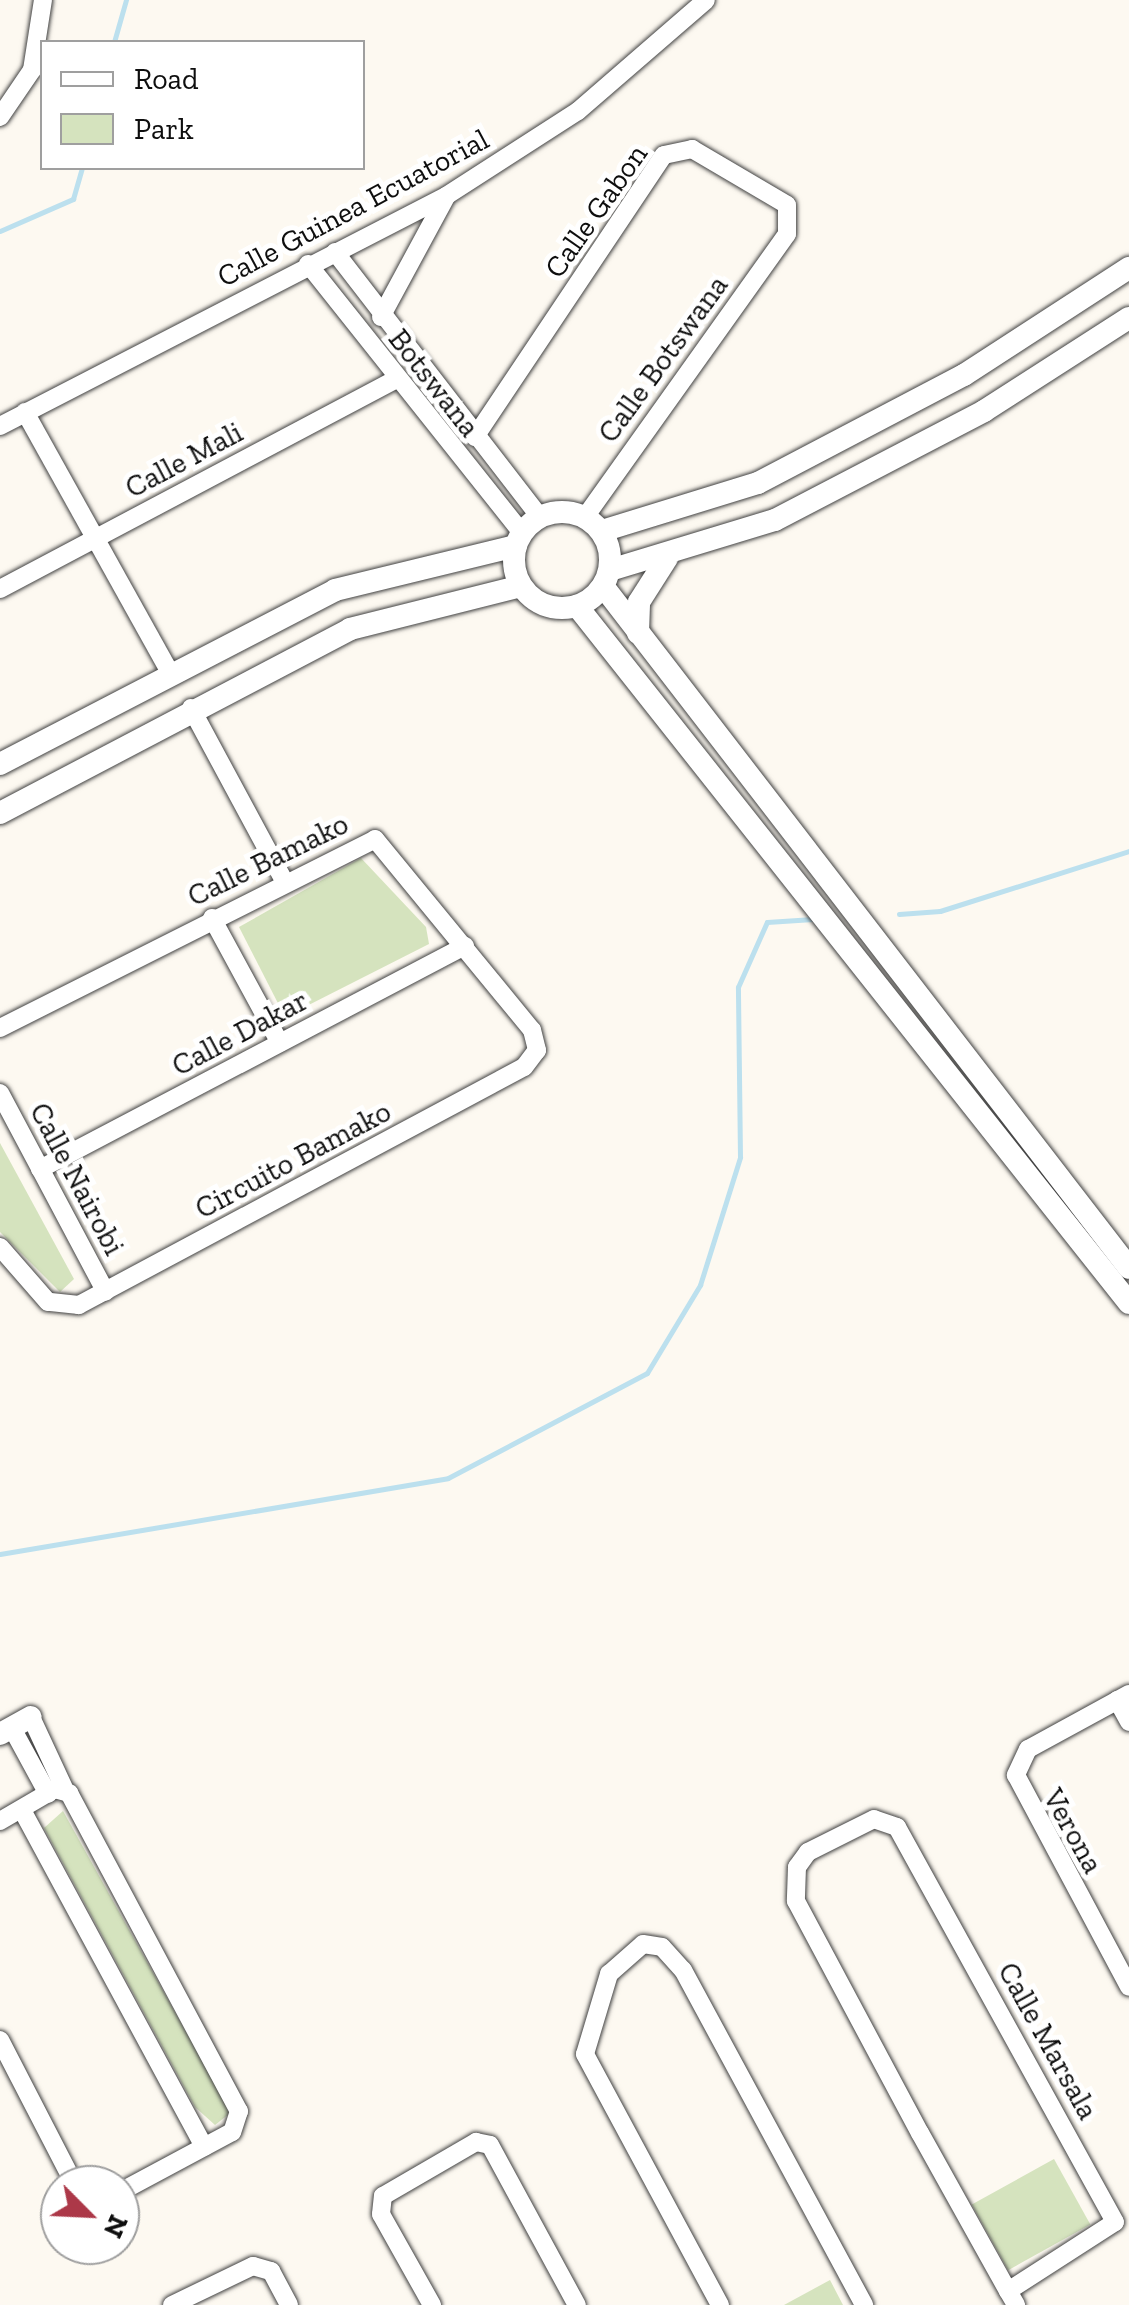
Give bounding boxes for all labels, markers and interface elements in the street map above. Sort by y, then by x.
legend [40,40,365,170]
text: Road [134,61,199,97]
text: Park [134,111,194,147]
street label: Calle Guinea Ecuatorial [211,121,495,295]
street label: Calle Gabon [537,137,655,285]
street label: Calle Botswana [590,268,736,450]
street label: Botswana [381,322,487,444]
street label: Calle Mali [119,414,249,506]
street label: Calle Bamako [182,806,354,914]
street label: Calle Dakar [166,982,314,1084]
street label: Circuito Bamako [189,1093,397,1227]
street label: Calle Nairobi [22,1097,132,1261]
street label: Verona [1035,1782,1111,1880]
street label: Calle Marsala [990,1956,1106,2126]
north arrow [40,2165,140,2265]
text: N [97,2210,135,2243]

